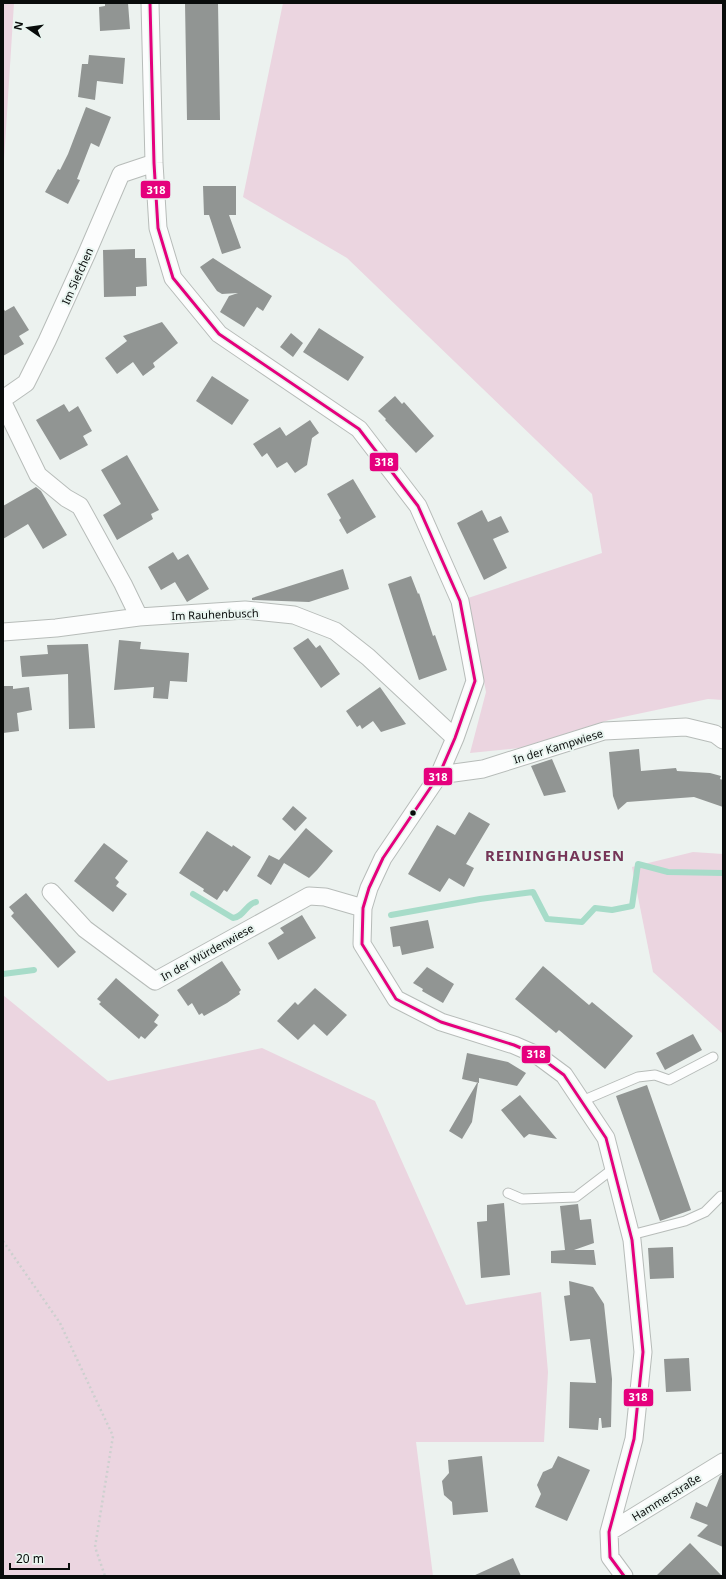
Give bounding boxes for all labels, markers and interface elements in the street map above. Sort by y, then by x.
north arrow [8,8,48,48]
text: N [9,20,26,32]
line badge: 318 [140,180,171,199]
text: 318 [147,182,165,197]
street label: Im Siefchen [58,245,96,307]
line badge: 318 [369,452,399,472]
text: 318 [375,454,393,469]
street label: Im Rauhenbusch [171,605,259,623]
street label: In der Kampwiese [511,725,605,767]
line badge: 318 [423,767,453,786]
text: 318 [429,769,447,784]
unlabelled marker [408,808,418,818]
district label: REININGHAUSEN [485,845,625,865]
street label: In der Würdenwiese [158,920,256,984]
line badge: 318 [521,1045,551,1064]
text: 318 [527,1046,545,1061]
line badge: 318 [623,1388,654,1407]
text: 318 [629,1389,647,1404]
street label: Hammerstraße [629,1470,703,1524]
scale bar [10,1545,69,1571]
text: 20 m [16,1550,44,1567]

